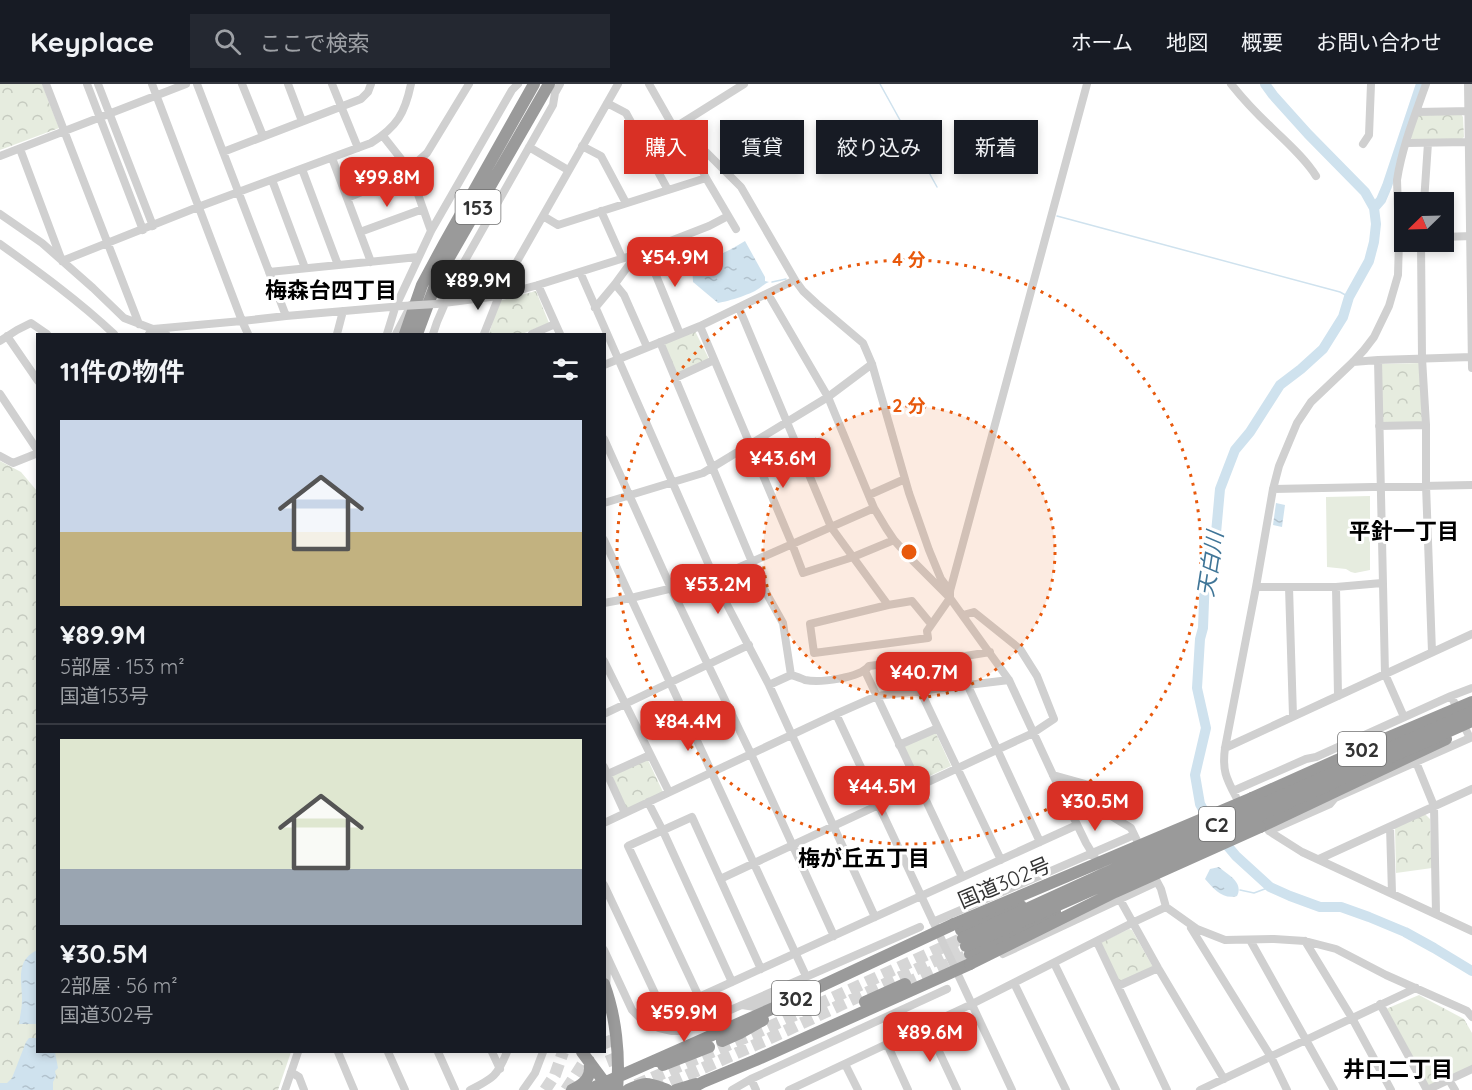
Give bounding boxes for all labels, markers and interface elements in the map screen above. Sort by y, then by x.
search box [190,14,610,68]
text: Keyplace [30,24,154,59]
icon: search [211,25,244,58]
text: ここで検索 [259,29,369,57]
text: ホーム [1071,29,1133,55]
text: 地図 [1166,29,1208,55]
text: 概要 [1241,29,1283,55]
text: お問い合わせ [1316,29,1442,55]
chip: 購入 [624,120,708,174]
chip: 賃貸 [720,120,804,174]
chip: 絞り込み [816,120,942,174]
chip: 新着 [954,120,1038,174]
pin: ¥99.8M [338,157,436,208]
text: ¥99.8M [354,164,420,189]
road number: 153 [456,190,500,224]
north arrow [1394,192,1454,252]
map controls [1394,192,1454,252]
pin: ¥54.9M [626,237,724,288]
text: ¥54.9M [641,244,709,269]
text: 4 分 [892,248,926,271]
pin: ¥89.9M [429,260,527,311]
text: ¥89.9M [445,267,511,292]
district label: 梅森台四丁目 [265,276,397,304]
icon: filters [549,353,582,386]
text: 11件の物件 [60,355,184,388]
text: 2 分 [892,394,926,417]
pin: ¥43.6M [734,438,832,489]
text: ¥43.6M [750,445,816,470]
icon: home [267,459,375,567]
district label: 平針一丁目 [1349,517,1459,545]
water label: 天白川 [1191,527,1229,599]
centre of rings [899,542,919,562]
pin: ¥53.2M [669,564,767,615]
text: ¥53.2M [685,571,751,596]
text: ¥89.9M [60,618,146,651]
pin: ¥40.7M [875,652,973,703]
text: 5部屋 · 153 m² [60,654,185,679]
text: ¥40.7M [890,659,958,684]
text: 国道153号 [60,683,149,708]
pin: ¥84.4M [639,701,737,752]
text: ¥84.4M [654,708,722,733]
road number: 302 [1338,732,1386,766]
pin: ¥44.5M [833,766,931,817]
text: ¥44.5M [848,773,916,798]
icon: home [267,778,375,886]
pin: ¥30.5M [1046,781,1144,832]
text: ¥30.5M [1061,788,1129,813]
road number: C2 [1199,807,1235,841]
district label: 梅が丘五丁目 [798,844,930,872]
street label: 国道302号 [954,851,1054,913]
text: ¥30.5M [60,937,148,970]
text: 2部屋 · 56 m² [60,973,178,998]
road number: 302 [772,981,820,1015]
pin: ¥59.9M [635,992,733,1043]
text: ¥59.9M [651,999,717,1024]
text: 国道302号 [60,1002,153,1027]
pin: ¥89.6M [881,1012,979,1063]
text: ¥89.6M [897,1019,963,1044]
district label: 井口二丁目 [1343,1055,1453,1083]

